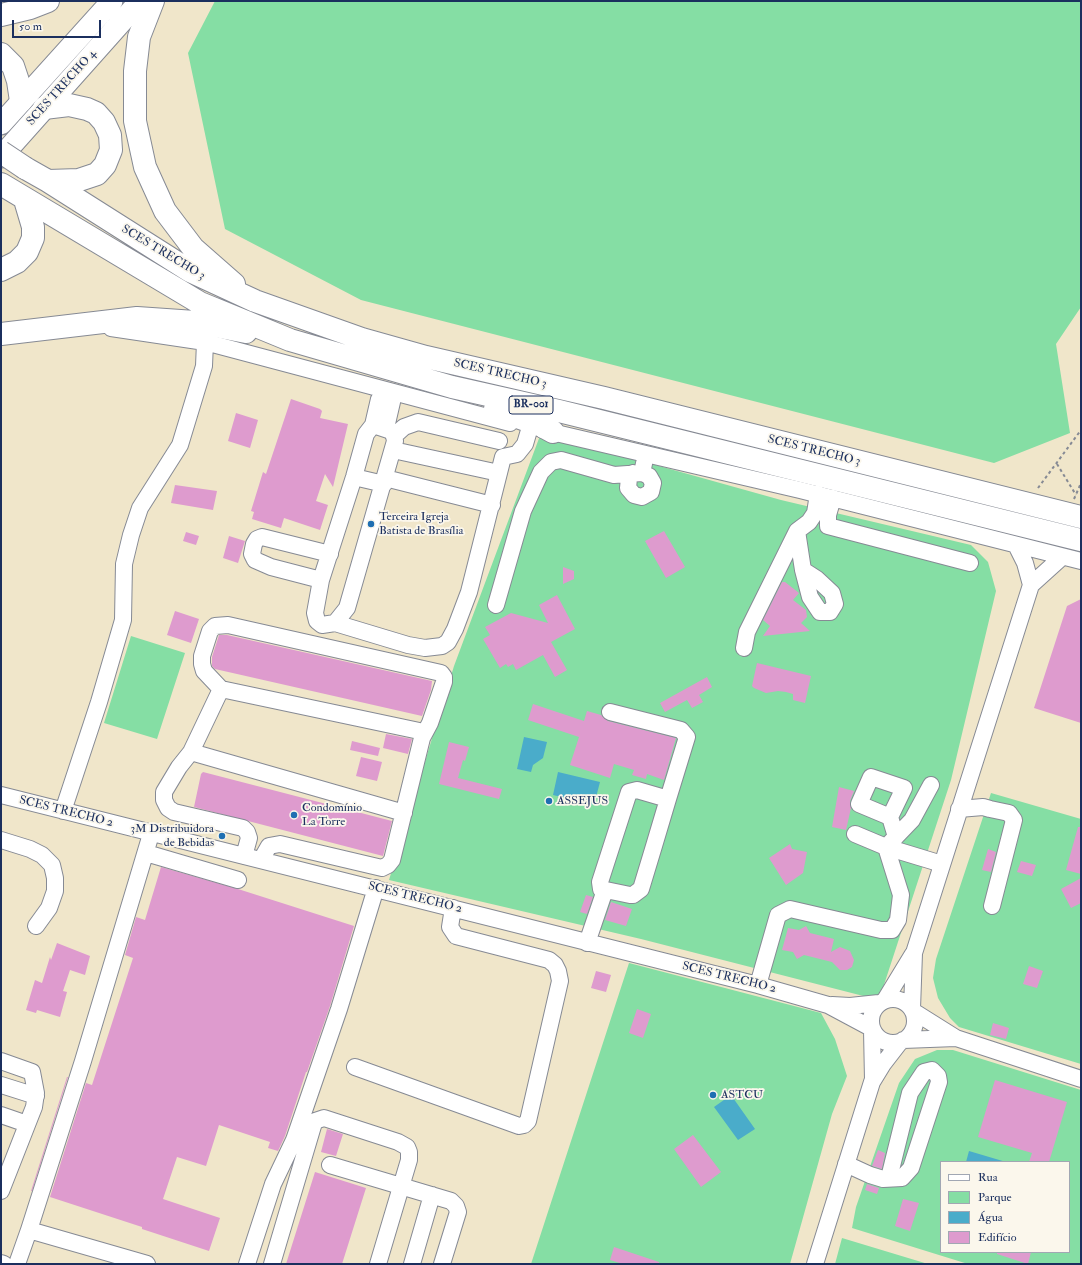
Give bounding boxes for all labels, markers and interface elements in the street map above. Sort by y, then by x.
scale bar [14,12,103,38]
text: 50 m [19,19,42,34]
street label: SCES TRECHO 4 [24,47,100,129]
street label: SCES TRECHO 3 [119,222,207,284]
street label: SCES TRECHO 3 [452,356,548,392]
road number: BR-001 [509,396,553,414]
street label: SCES TRECHO 3 [766,433,862,469]
place label: Terceira Igreja Batista de Brasília [379,510,464,538]
marker: Terceira Igreja Batista de Brasília [366,519,376,529]
street label: SCES TRECHO 2 [18,793,114,831]
place label: ASSEJUS [557,794,608,808]
marker: ASSEJUS [544,796,554,806]
place label: Condomínio La Torre [302,801,362,829]
marker: Condomínio La Torre [289,810,299,820]
place label: 3M Distribuidora de Bebidas [130,822,214,850]
marker: 3M Distribuidora de Bebidas [217,831,227,841]
street label: SCES TRECHO 2 [367,879,463,917]
street label: SCES TRECHO 2 [681,959,777,997]
place label: ASTCU [721,1088,763,1102]
marker: ASTCU [708,1090,718,1100]
legend [940,1161,1070,1253]
text: Rua [978,1170,998,1185]
text: Parque [978,1190,1012,1205]
text: Água [978,1210,1003,1225]
text: Edifício [978,1230,1017,1245]

